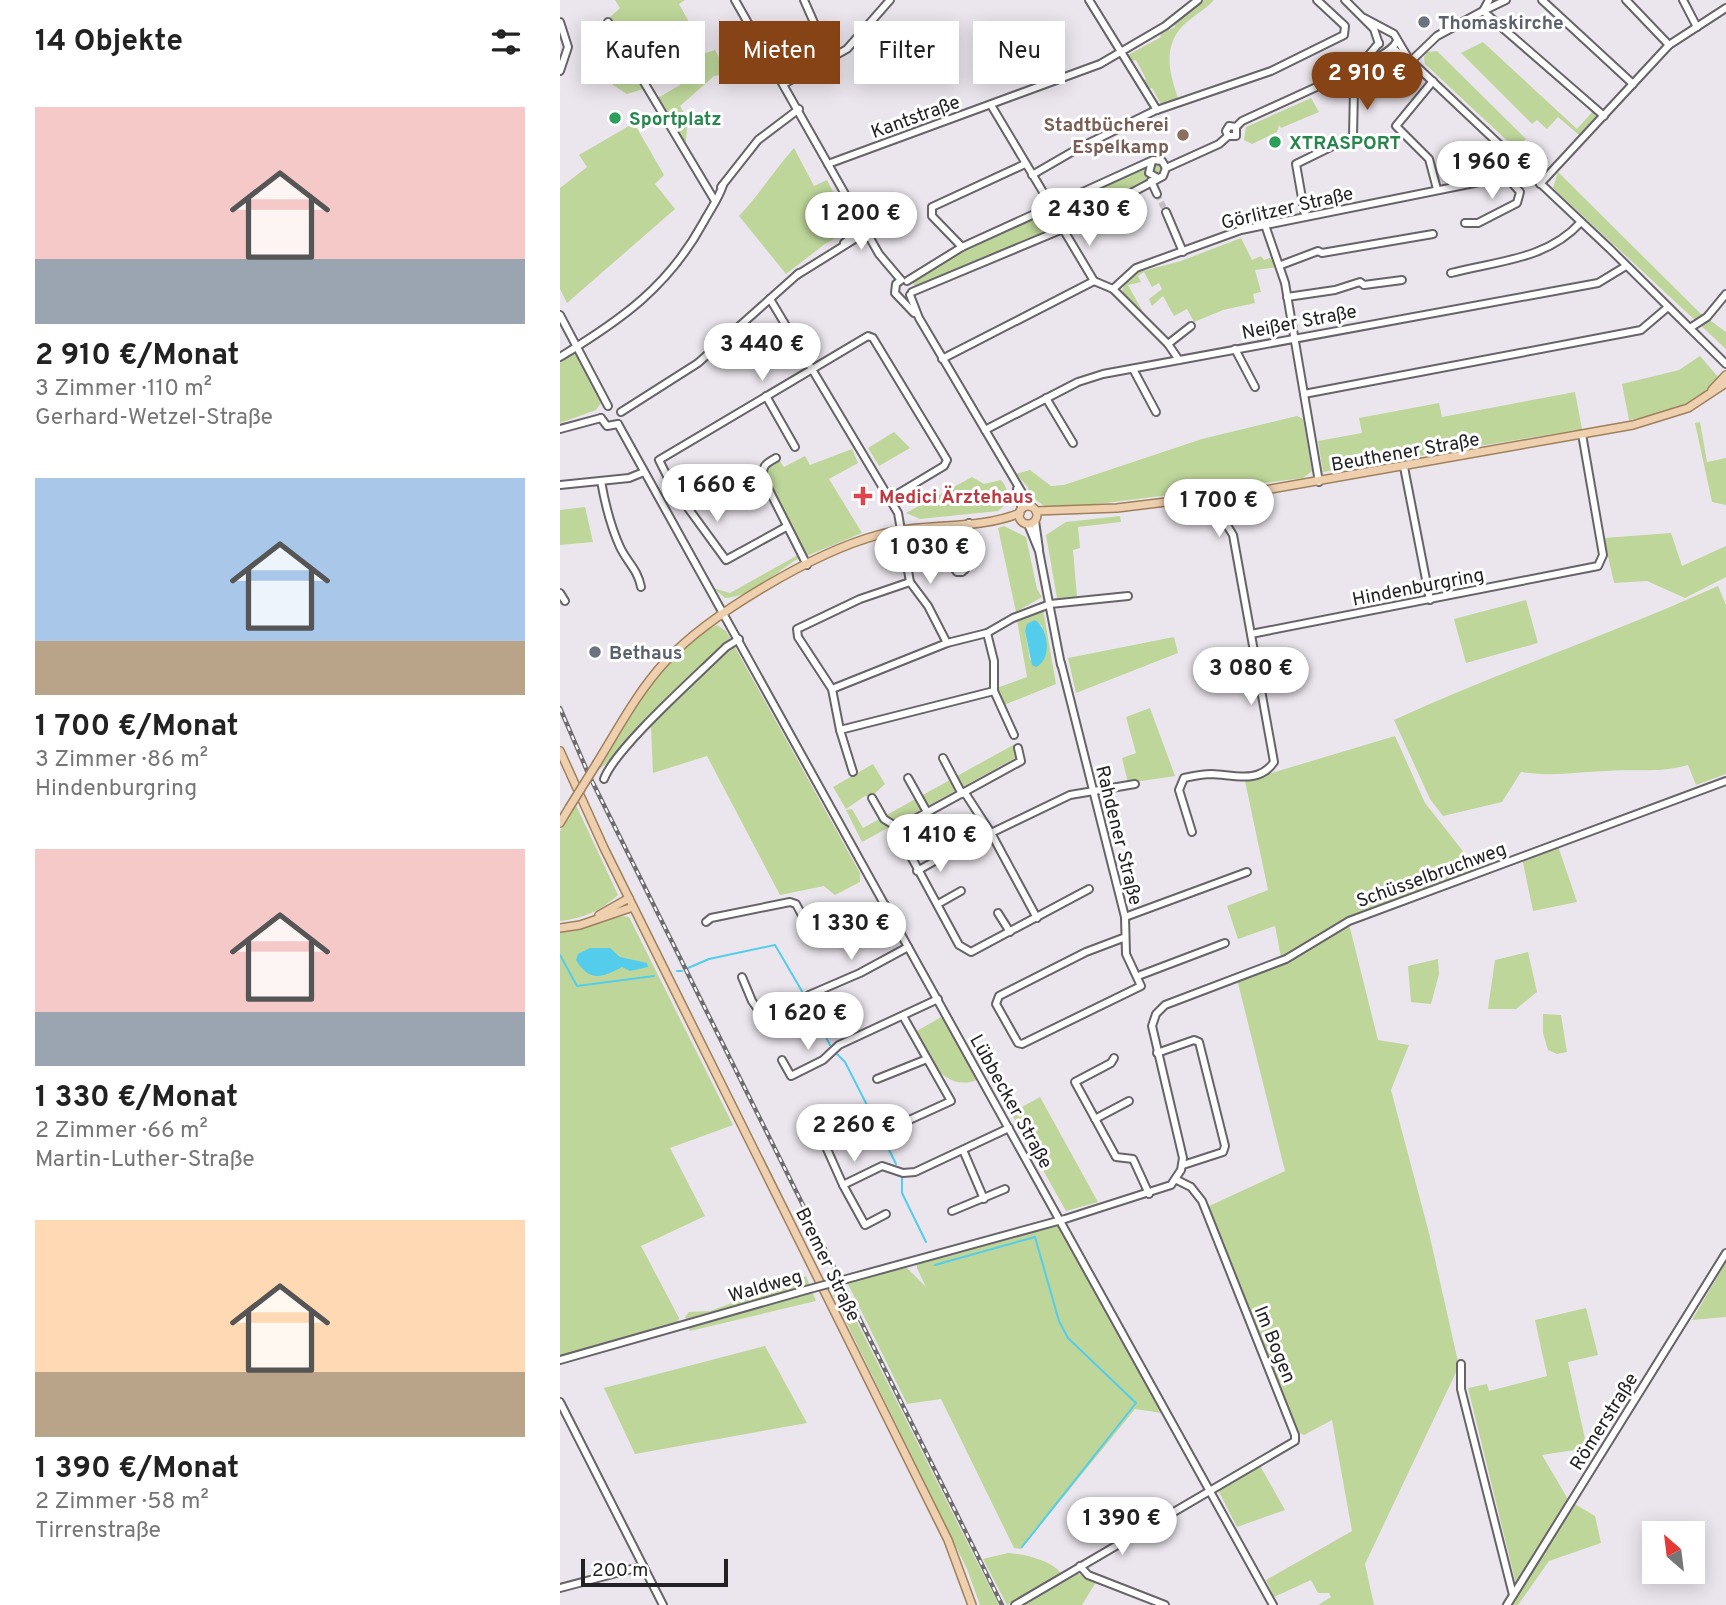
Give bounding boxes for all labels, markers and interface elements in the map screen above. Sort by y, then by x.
place label: Thomaskirche [1438,12,1564,36]
marker: Thomaskirche [1416,14,1432,30]
chip: Kaufen [581,21,705,84]
chip: Mieten [719,21,840,84]
chip: Filter [854,21,959,84]
chip: Neu [973,21,1065,84]
icon: filters [487,23,525,61]
text: 14 Objekte [35,24,183,61]
pin: 2 910 € [1302,52,1432,112]
text: 2 910 € [1328,60,1406,89]
street label: Kantstraße [868,91,963,145]
place label: Sportplatz [629,108,721,132]
marker: Sportplatz [607,110,623,126]
place label: Stadtbücherei Espelkamp [1044,114,1169,160]
marker: Stadtbücherei Espelkamp [1175,127,1191,143]
place label: XTRASPORT [1289,132,1401,156]
marker: XTRASPORT [1267,134,1283,150]
pin: 1 960 € [1427,142,1557,201]
text: 1 960 € [1453,149,1531,178]
icon: home [217,152,343,278]
street label: Görlitzer Straße [1219,182,1356,236]
pin: 2 430 € [1024,188,1154,248]
pin: 1 200 € [796,192,926,252]
text: 2 430 € [1047,196,1131,225]
text: 1 200 € [821,200,901,229]
street label: Neißer Straße [1240,300,1359,346]
pin: 3 440 € [697,324,827,383]
text: 3 440 € [720,331,804,360]
text: 2 910 €/Monat [35,338,239,375]
text: 3 Zimmer · 110 m² [35,375,212,404]
text: Gerhard-Wetzel-Straße [35,404,273,433]
street label: Beuthener Straße [1329,428,1481,478]
pin: 1 660 € [652,464,782,524]
text: 1 660 € [678,472,756,501]
pin: 1 700 € [1154,480,1284,539]
place label: Medici Ärztehaus [879,485,1033,510]
marker: Medici Ärztehaus [853,486,873,506]
text: 1 700 € [1180,487,1258,516]
icon: home [217,523,343,649]
pin: 1 030 € [865,526,995,586]
text: 1 030 € [891,534,969,563]
street label: Hindenburgring [1350,563,1486,613]
place label: Bethaus [609,642,682,666]
marker: Bethaus [587,644,603,660]
pin: 3 080 € [1186,648,1316,707]
text: 3 080 € [1209,655,1293,684]
text: 1 700 €/Monat [35,709,239,746]
text: 3 Zimmer · 86 m² [35,746,208,775]
street label: Rahdener Straße [1089,763,1147,908]
text: Hindenburgring [35,775,197,804]
pin: 1 410 € [875,814,1005,874]
text: 1 410 € [903,822,977,851]
street label: Schüsselbruchweg [1353,838,1510,914]
icon: home [217,894,343,1020]
pin: 1 330 € [786,902,916,962]
text: 1 330 € [812,910,890,939]
pin: 1 620 € [743,992,873,1052]
text: 1 620 € [769,1000,847,1029]
street label: Lübbecker Straße [963,1030,1057,1173]
text: 1 330 €/Monat [35,1080,238,1117]
pin: 2 260 € [789,1104,919,1164]
text: 2 260 € [812,1112,896,1141]
text: 2 Zimmer · 66 m² [35,1117,208,1146]
text: Martin-Luther-Straße [35,1146,255,1175]
street label: Bremer Straße [789,1204,865,1326]
icon: home [217,1265,343,1391]
street label: Waldweg [726,1265,805,1309]
street label: Im Bogen [1248,1303,1300,1387]
street label: Römerstraße [1565,1369,1644,1475]
text: 1 390 €/Monat [35,1451,239,1488]
text: 2 Zimmer · 58 m² [35,1488,209,1517]
pin: 1 390 € [1057,1498,1187,1557]
text: 1 390 € [1083,1505,1161,1534]
text: Tirrenstraße [35,1517,161,1546]
north arrow [1642,1521,1704,1584]
map controls [1642,1521,1705,1584]
scale bar [581,1556,728,1588]
text: 200 m [592,1559,648,1583]

